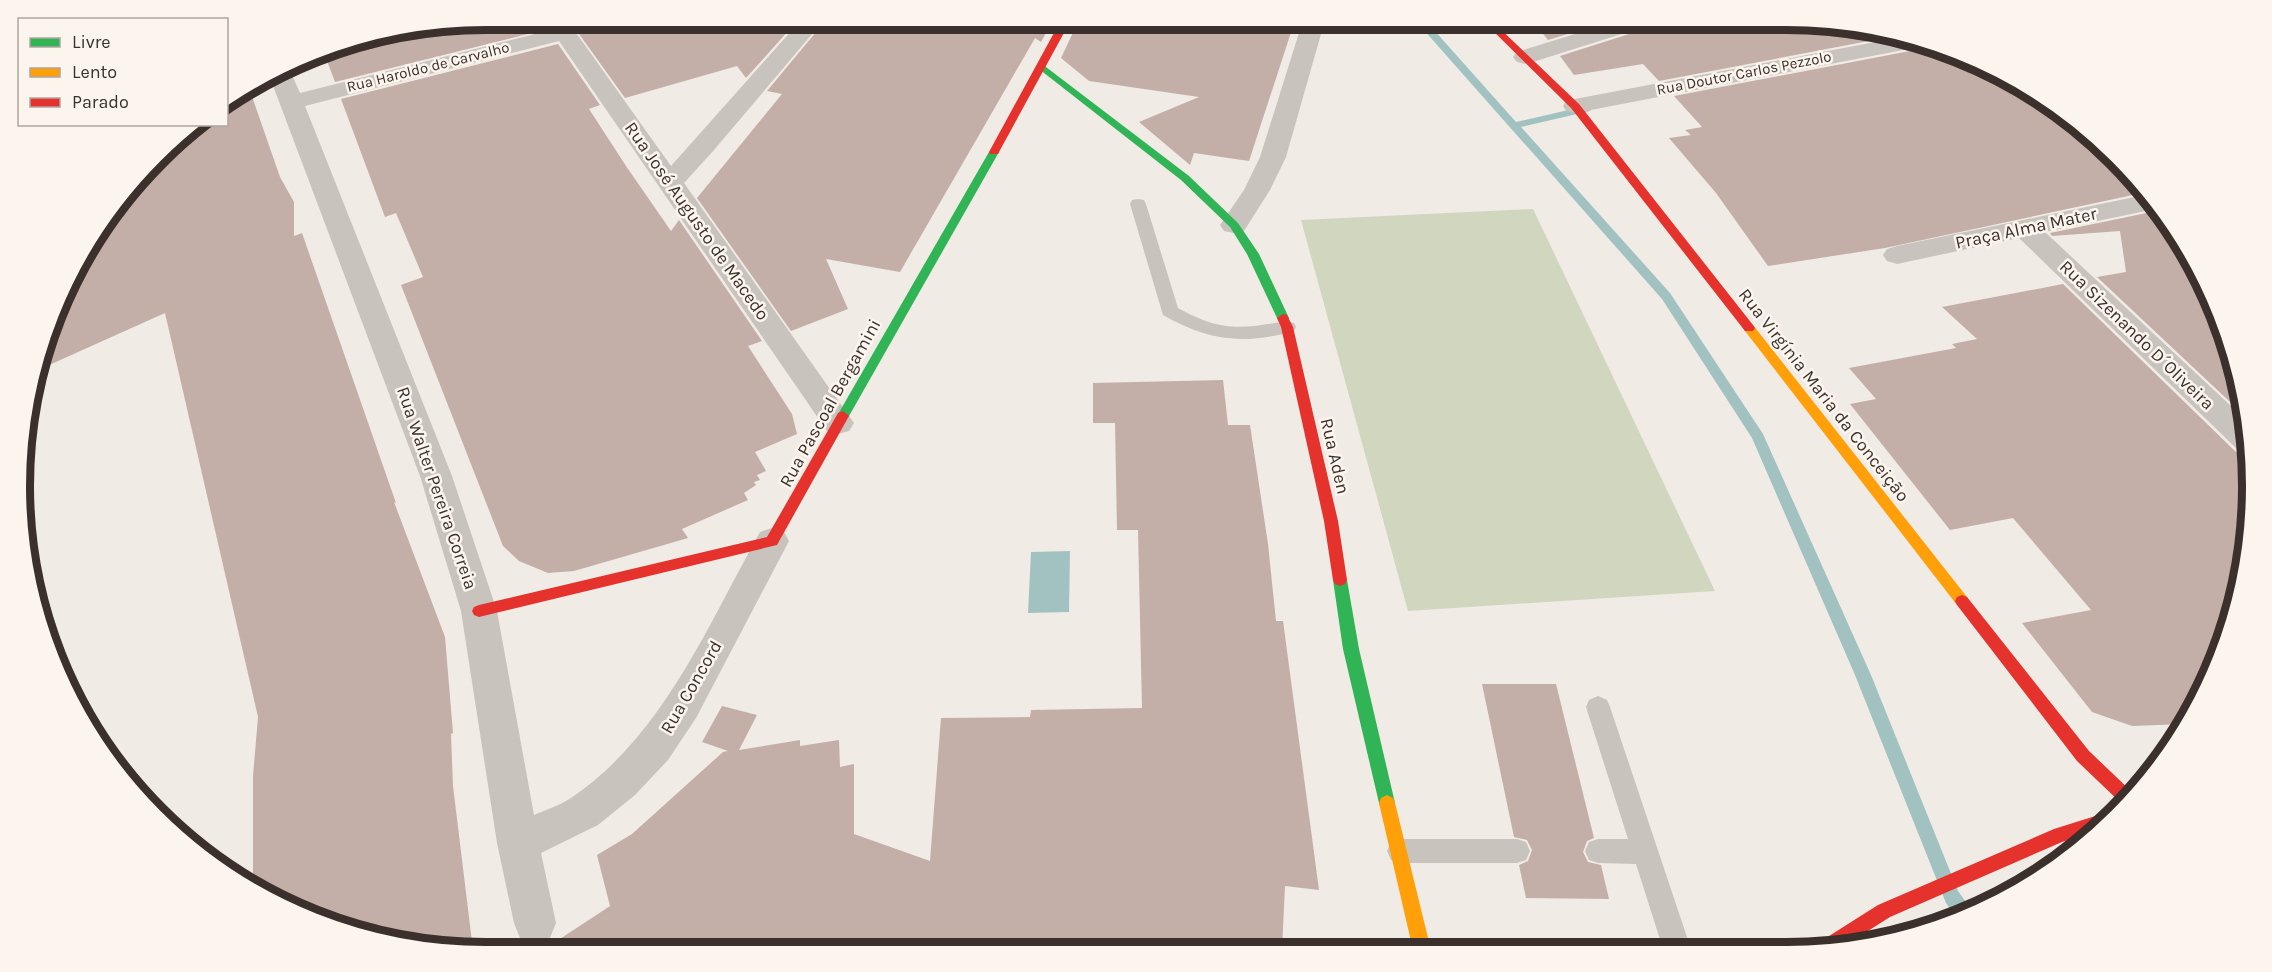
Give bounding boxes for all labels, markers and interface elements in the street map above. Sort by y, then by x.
legend [18,18,228,126]
text: Livre [72,31,111,53]
street label: Rua Haroldo de Carvalho [345,38,511,96]
street label: Rua Doutor Carlos Pezzolo [1655,47,1833,99]
text: Lento [72,61,117,83]
text: Parado [72,91,129,113]
street label: Rua José Augusto de Macedo [620,118,774,324]
street label: Praça Alma Mater [1953,202,2099,254]
street label: Rua Sizenando D´Oliveira [2055,255,2219,415]
street label: Rua Virgínia Maria da Conceição [1734,284,1914,506]
street label: Rua Pascoal Bergamini [775,315,885,491]
street label: Rua Walter Pereira Correia [392,384,482,592]
street label: Rua Aden [1316,416,1354,496]
street label: Rua Concord [655,636,727,738]

